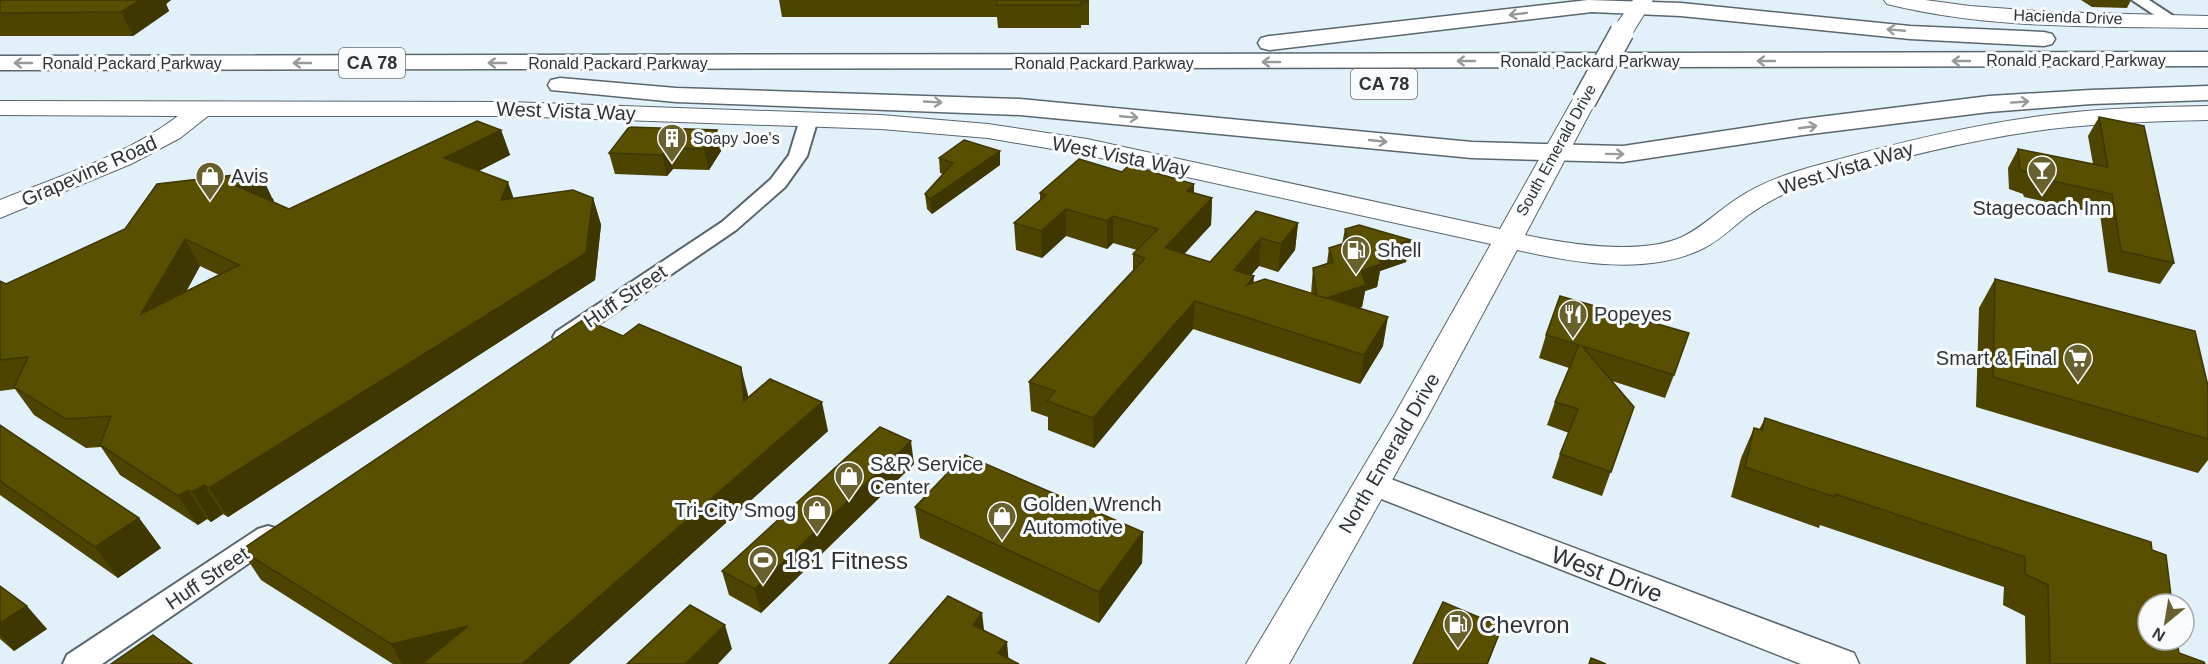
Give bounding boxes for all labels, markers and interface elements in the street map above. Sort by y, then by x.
street label: Hacienda Drive [2013,7,2123,27]
one-way arrow [1509,8,1529,19]
one-way arrow [1886,25,1906,36]
road number: CA 78 [339,48,405,78]
street label: Ronald Packard Parkway [1986,52,2166,69]
street label: Ronald Packard Parkway [1500,53,1680,70]
street label: Ronald Packard Parkway [42,55,222,72]
street label: Ronald Packard Parkway [528,55,708,72]
street label: Ronald Packard Parkway [1014,55,1194,72]
one-way arrow [1456,55,1476,67]
one-way arrow [1756,55,1776,67]
one-way arrow [1951,55,1971,67]
one-way arrow [1261,56,1281,68]
one-way arrow [14,57,34,69]
one-way arrow [293,57,313,69]
one-way arrow [488,57,508,69]
road number: CA 78 [1351,69,1417,99]
street label: South Emerald Drive [1513,81,1599,219]
one-way arrow [923,97,943,108]
one-way arrow [2009,97,2029,108]
street label: West Vista Way [496,98,636,124]
one-way arrow [1118,112,1138,123]
one-way arrow [1797,121,1817,132]
building icon: Soapy Joe's [656,122,688,164]
place label: Soapy Joe's [693,130,780,147]
street label: Grapevine Road [18,131,160,211]
street label: West Vista Way [1050,132,1192,180]
one-way arrow [1368,136,1388,147]
street label: West Vista Way [1776,137,1916,199]
one-way arrow [1604,148,1624,159]
bar icon: Stagecoach Inn [2026,154,2058,196]
shop icon: Avis [194,160,226,202]
place label: Avis [231,165,268,187]
place label: Stagecoach Inn [1973,197,2112,219]
fuel station icon: Shell [1340,234,1372,276]
place label: Shell [1377,239,1421,261]
street label: Huff Street [579,260,671,332]
restaurant icon: Popeyes [1557,298,1589,340]
place label: Popeyes [1594,303,1672,325]
supermarket icon: Smart & Final [2062,342,2094,384]
place label: Smart & Final [1936,347,2057,369]
street label: North Emerald Drive [1334,369,1444,537]
place label: S&R Service Center [870,453,983,498]
shop icon: S&R Service Center [833,460,865,502]
place label: Golden Wrench Automotive [1023,493,1162,538]
shop icon: Tri-City Smog [801,494,833,536]
place label: Tri-City Smog [675,499,796,521]
shop icon: Golden Wrench Automotive [986,500,1018,542]
street label: West Drive [1548,540,1666,608]
street label: Huff Street [161,542,253,614]
sports icon: 181 Fitness [747,544,779,586]
place label: 181 Fitness [784,547,908,574]
north arrow [2136,592,2196,652]
fuel station icon: Chevron [1442,608,1474,650]
place label: Chevron [1479,611,1570,638]
text: N [2149,624,2168,645]

